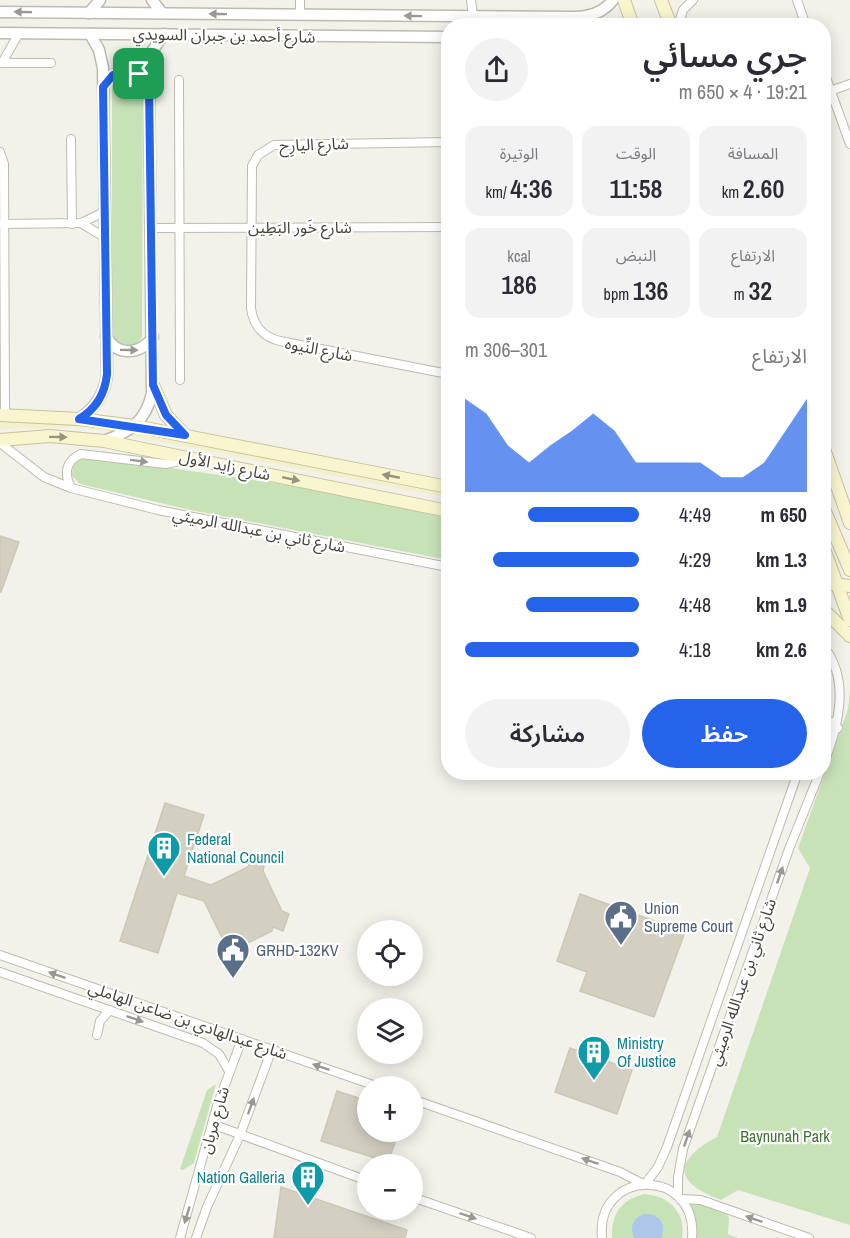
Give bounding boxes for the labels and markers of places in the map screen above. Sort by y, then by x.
pin [113,48,164,99]
place label: Federal National Council [187,828,284,868]
building icon: Federal National Council [146,830,182,877]
place label: Union Supreme Court [644,897,733,937]
public building icon: Union Supreme Court [603,899,639,946]
public building icon: GRHD-132KV [215,932,251,979]
place label: GRHD-132KV [256,939,339,961]
place label: Ministry Of Justice [617,1032,676,1072]
building icon: Ministry Of Justice [576,1034,612,1081]
building icon: Nation Galleria [290,1159,326,1206]
place label: Nation Galleria [197,1166,286,1188]

